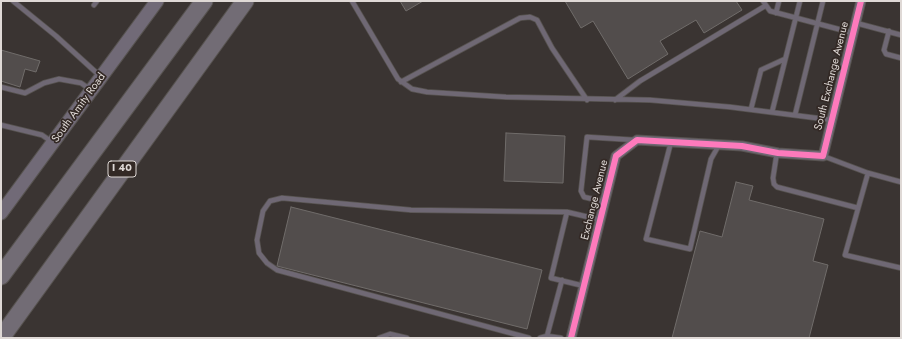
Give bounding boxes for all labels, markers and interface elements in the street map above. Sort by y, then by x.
street label: South Exchange Avenue [812,20,852,132]
street label: South Amity Road [49,71,109,145]
street label: Exchange Avenue [579,159,611,241]
road number: I 40 [108,161,136,177]

